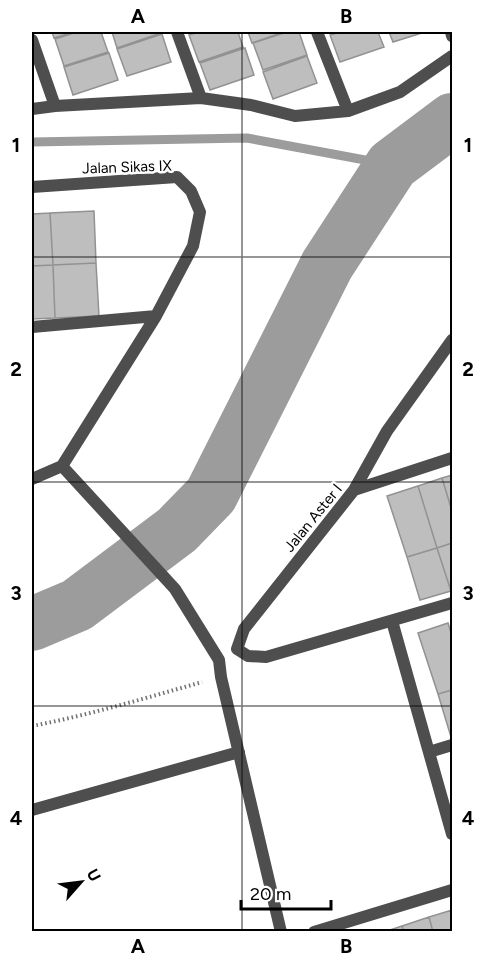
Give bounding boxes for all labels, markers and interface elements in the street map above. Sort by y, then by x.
text: A [131,4,146,28]
text: B [340,4,352,28]
text: 1 [12,133,20,157]
text: 1 [464,133,472,157]
street label: Jalan Sikas IX [82,156,173,178]
text: 2 [10,357,22,381]
text: 2 [462,357,474,381]
street label: Jalan Aster I [280,480,346,556]
text: 3 [10,581,22,605]
text: 3 [462,581,474,605]
text: 4 [10,806,23,830]
text: 4 [462,806,475,830]
north arrow [51,852,111,912]
text: U [83,866,105,885]
scale bar [241,873,331,911]
text: 20 m [250,883,291,905]
text: A [131,934,146,958]
text: B [340,934,352,958]

